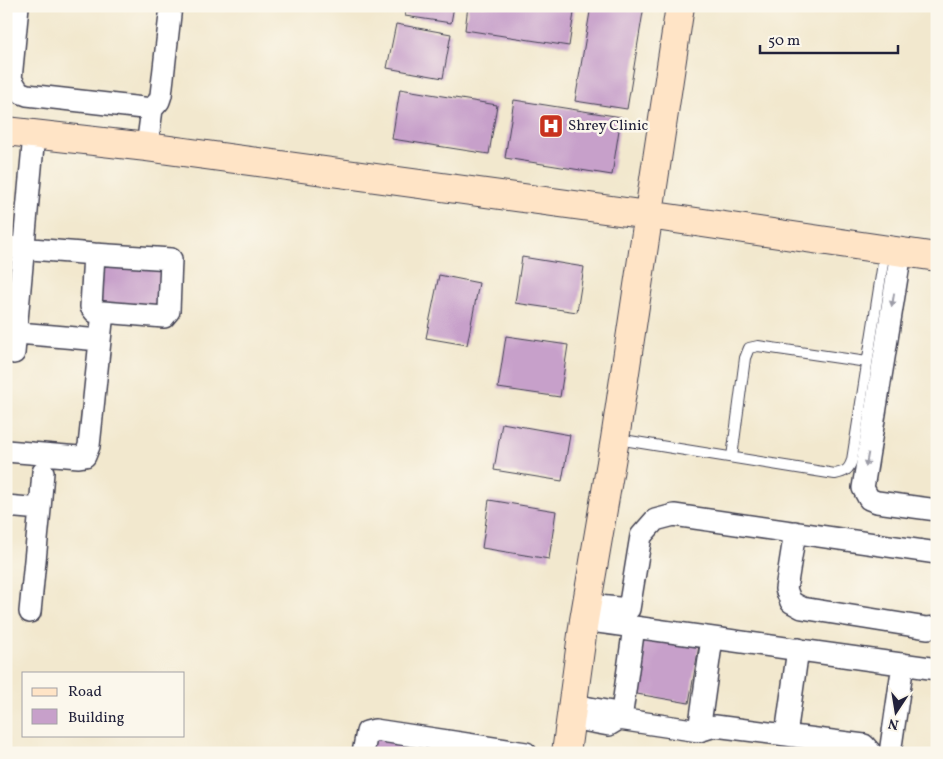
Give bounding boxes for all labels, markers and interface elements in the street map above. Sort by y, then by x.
scale bar [760,22,898,54]
text: 50 m [768,31,800,52]
hospital icon: Shrey Clinic [538,113,564,139]
place label: Shrey Clinic [568,116,648,137]
one-way arrow [889,292,897,308]
one-way arrow [862,452,870,468]
legend [22,672,185,736]
text: Road [68,682,102,703]
north arrow [870,686,920,736]
text: Building [68,708,125,729]
text: N [887,713,901,734]

